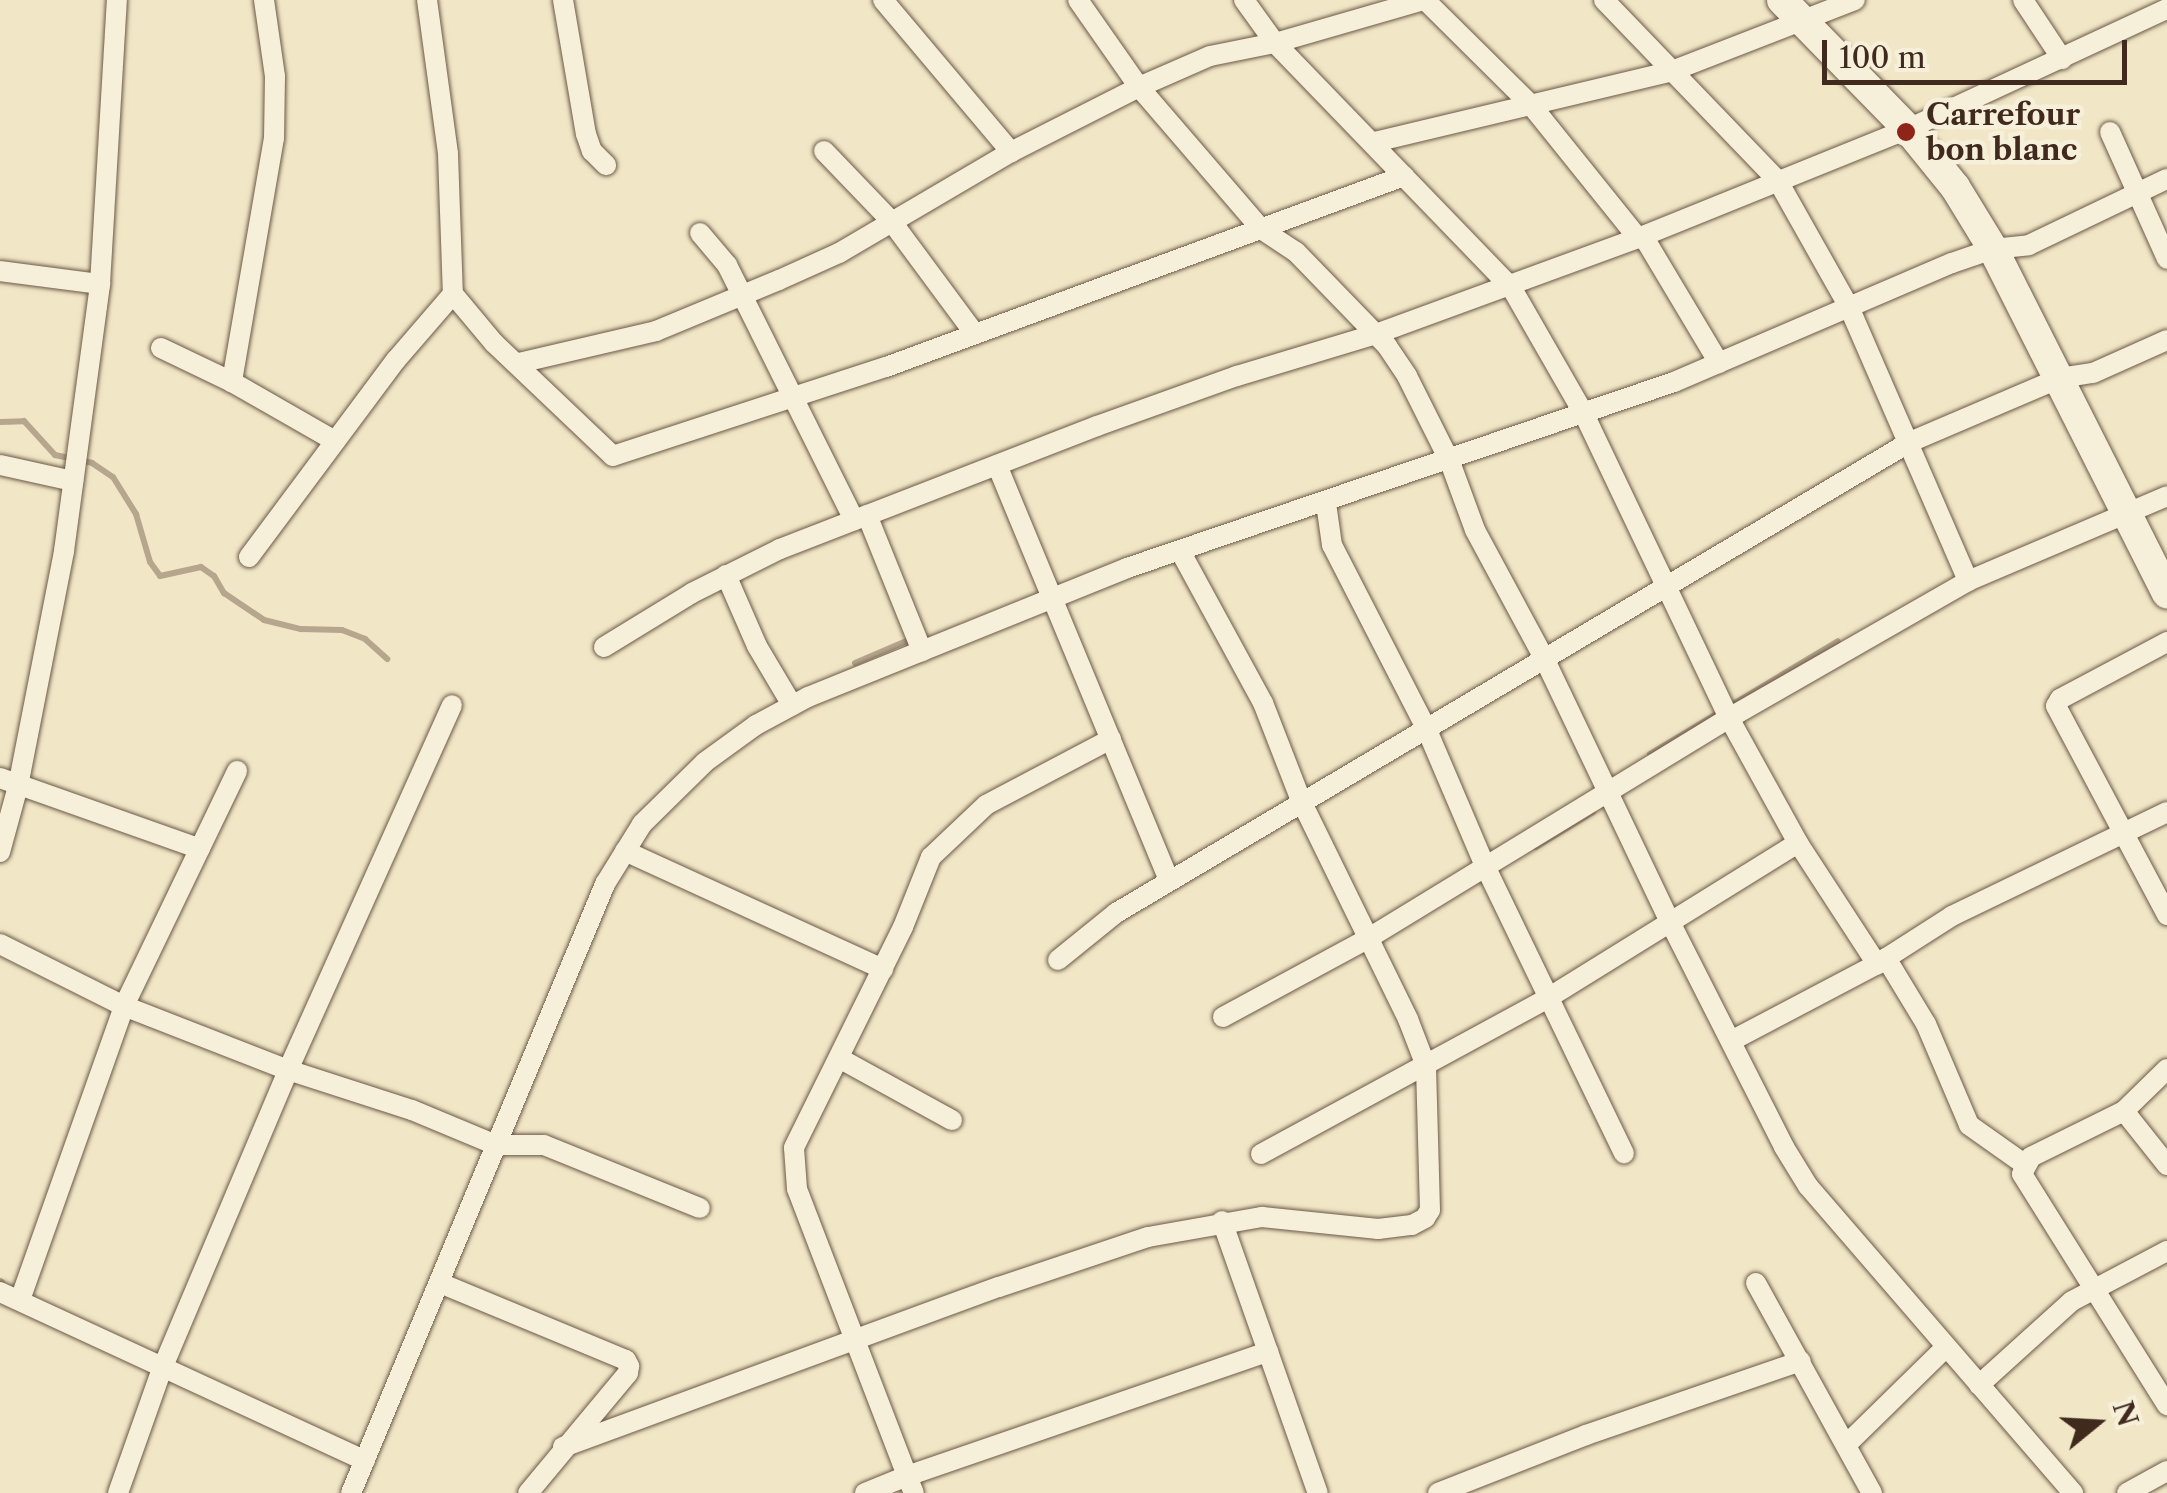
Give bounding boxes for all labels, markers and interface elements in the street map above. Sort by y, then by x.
scale bar [1827,20,2132,82]
text: 100 m [1839,39,1926,76]
place label: Carrefour bon blanc [1926,97,2080,168]
marker: Carrefour bon blanc [1895,121,1917,143]
north arrow [2047,1373,2147,1473]
text: N [2106,1397,2145,1431]

